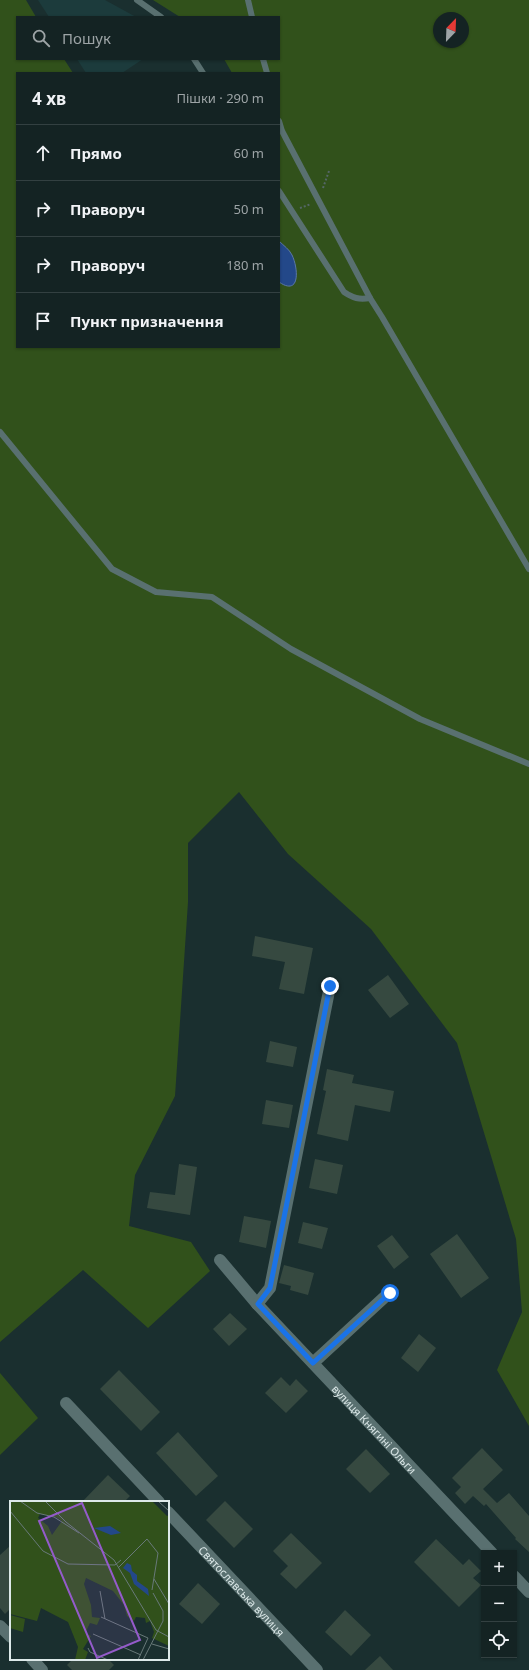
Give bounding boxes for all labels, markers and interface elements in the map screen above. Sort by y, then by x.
north arrow [433,12,469,48]
search box [16,16,280,60]
icon: search [30,27,52,49]
text: Пошук [62,28,111,48]
text: 4 хв [32,87,66,110]
text: Пішки · 290 m [176,89,264,107]
icon: ahead [32,142,54,164]
text: Прямо [70,143,122,163]
text: 60 m [234,144,264,162]
icon: right [32,198,54,220]
text: Праворуч [70,199,145,219]
text: 50 m [234,200,264,218]
icon: right [32,254,54,276]
text: Праворуч [70,255,145,275]
text: 180 m [226,256,264,274]
icon: arrive [32,310,54,332]
text: Пункт призначення [70,311,224,331]
route end [321,977,339,995]
route start [381,1284,399,1302]
street label: вулиця Княгині Ольги [329,1381,420,1476]
inset map [10,1501,169,1660]
street label: Святославська вулиця [196,1542,288,1639]
map controls [481,1550,517,1658]
button: + [481,1550,517,1586]
button: − [481,1586,517,1622]
button: locate [481,1622,517,1658]

